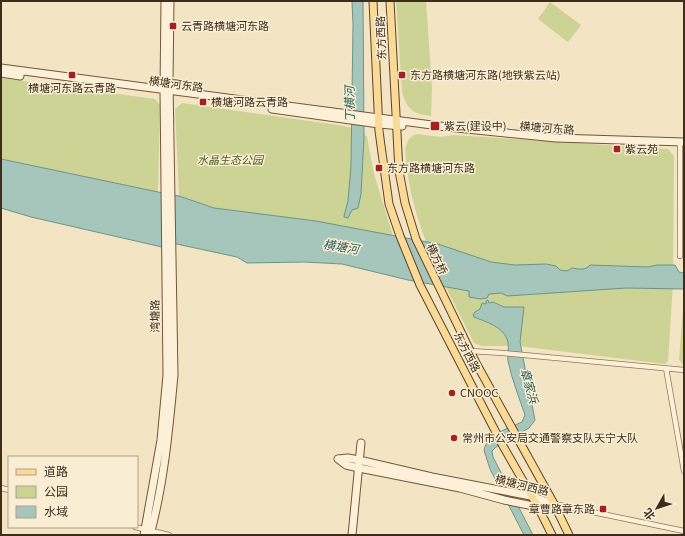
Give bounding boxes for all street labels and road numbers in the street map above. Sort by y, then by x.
street label: 东方西路 [371,16,389,60]
street label: 横塘河东路 [148,71,204,95]
street label: 横塘河东路 [519,117,575,137]
street label: 横方桥 [423,240,452,277]
street label: 湾塘路 [146,299,162,333]
street label: 东方西路 [451,328,485,375]
street label: 横塘河西路 [494,470,551,498]

